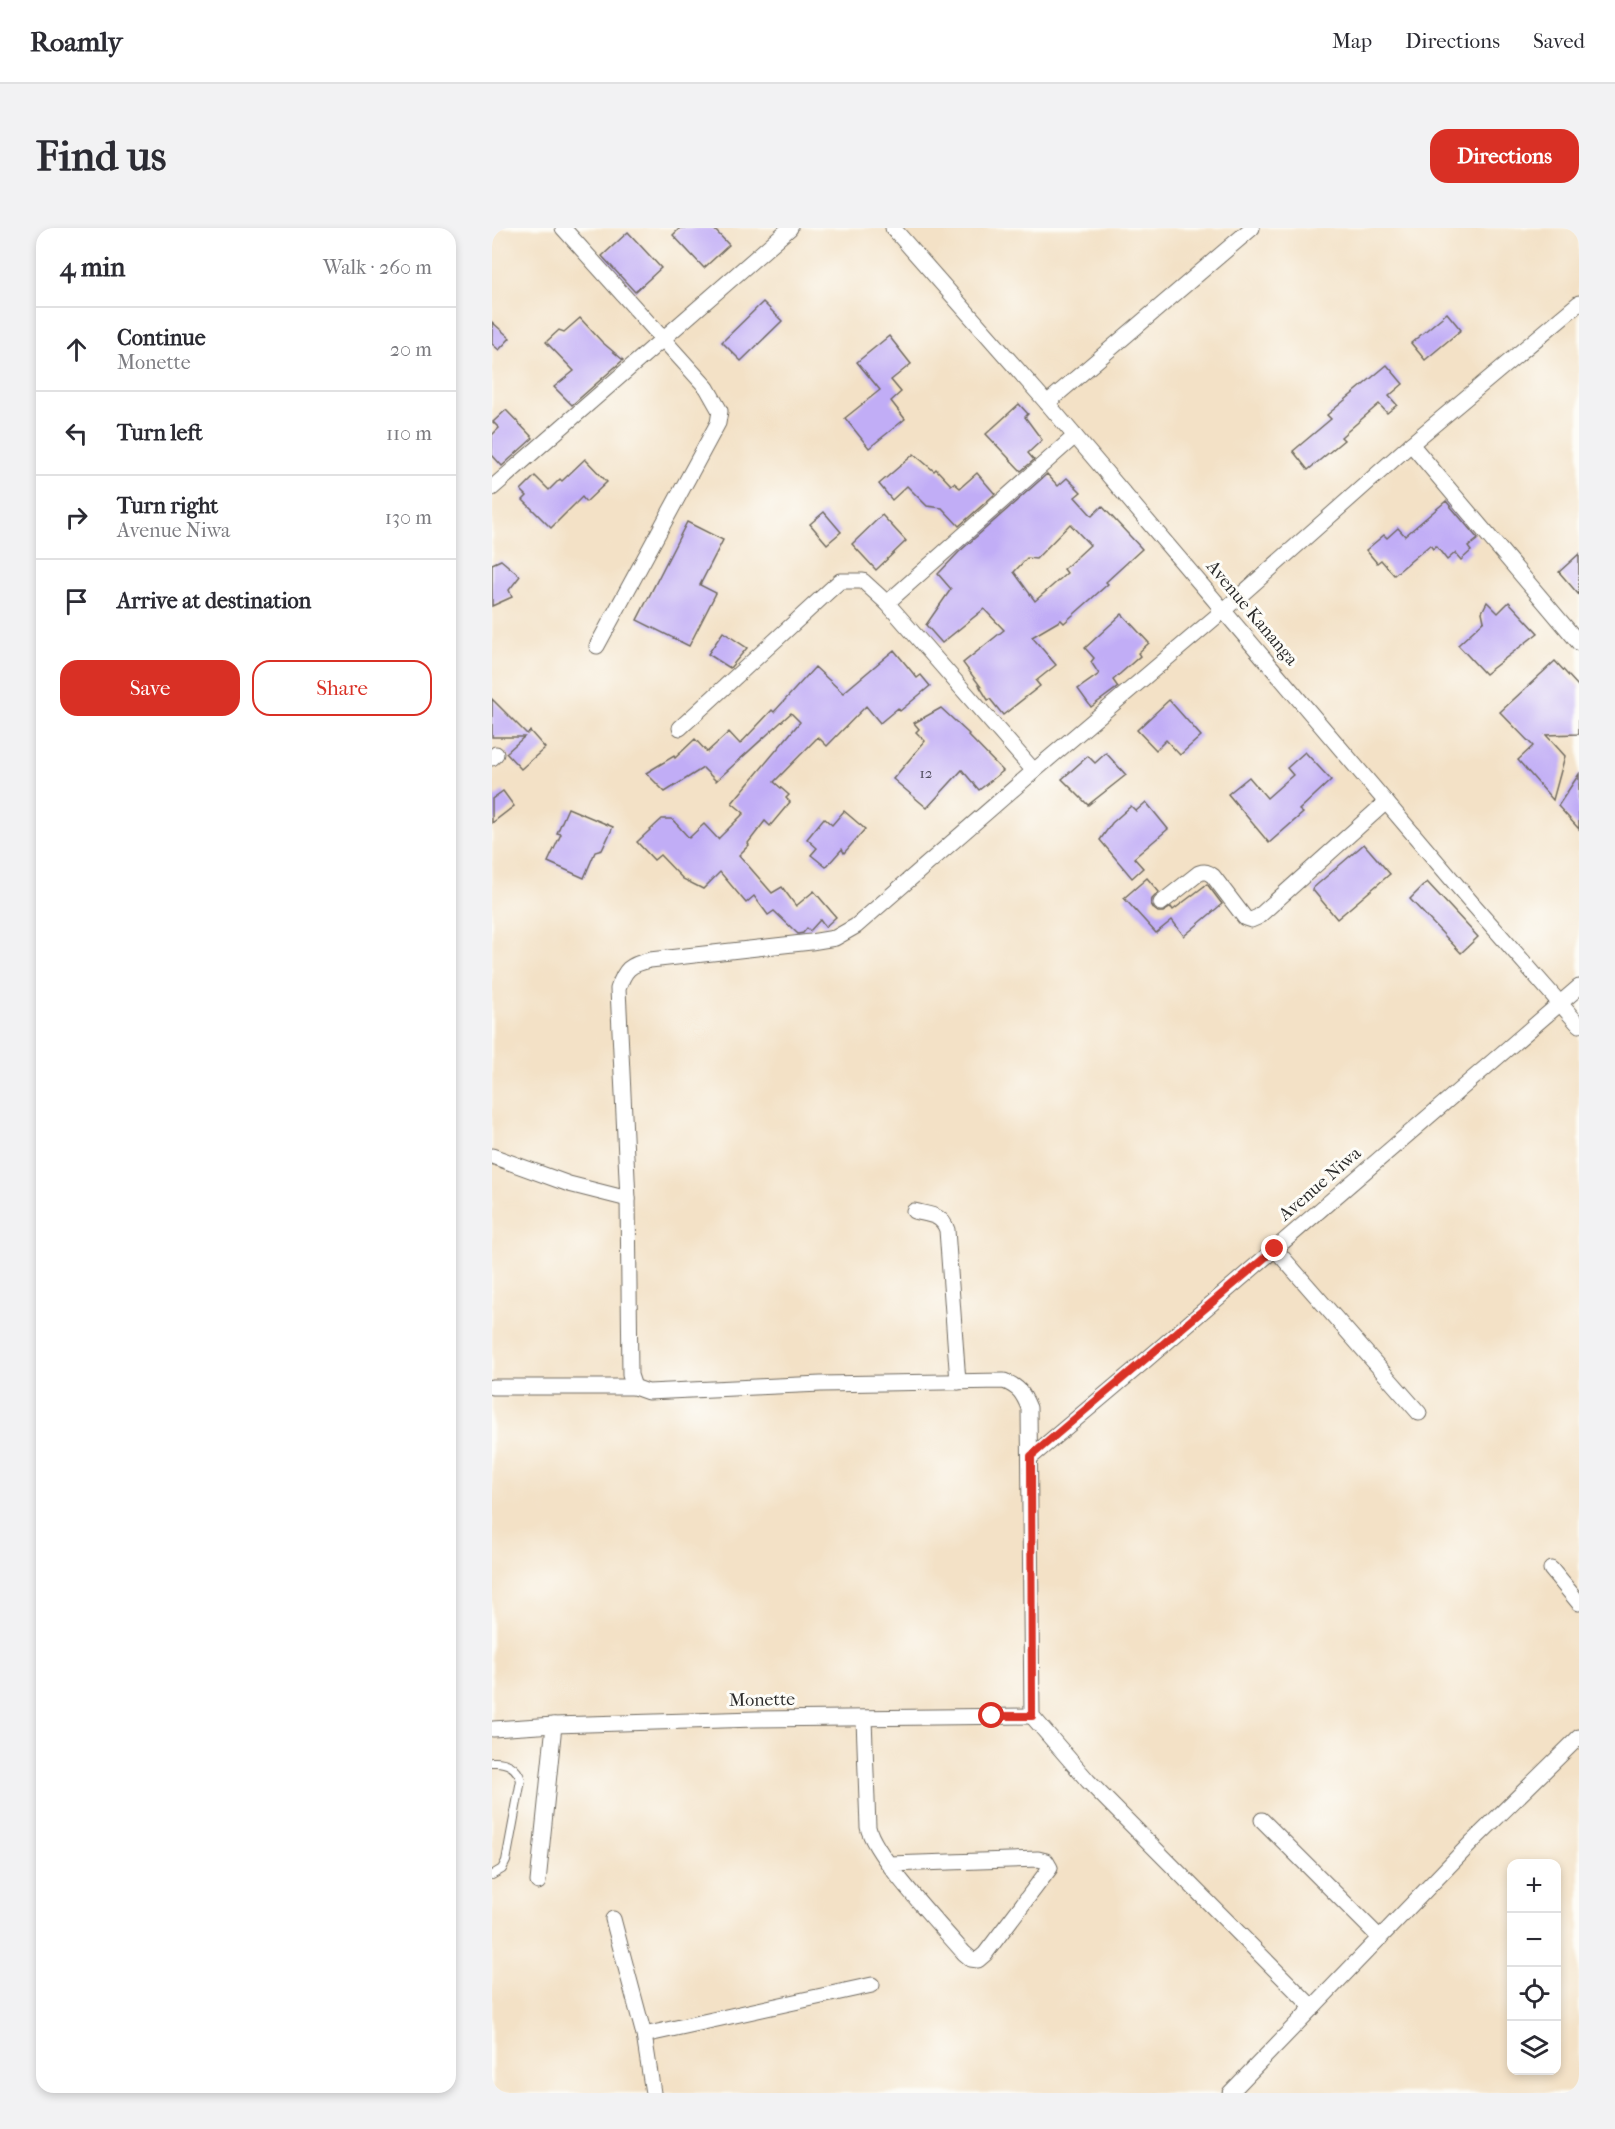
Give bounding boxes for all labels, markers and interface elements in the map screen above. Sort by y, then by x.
text: Roamly [30,25,122,58]
text: Map [1332,29,1372,53]
text: Directions [1405,29,1500,53]
text: Saved [1533,29,1585,53]
button: Directions [1430,129,1579,183]
text: Find us [36,132,166,181]
text: 4 min [60,252,125,283]
text: Walk · 260 m [323,256,432,279]
text: Continue [117,325,206,351]
icon: ahead [60,333,93,366]
text: 20 m [390,338,432,361]
text: Monette [117,351,191,374]
icon: left [60,417,93,450]
text: Turn left [117,420,203,446]
text: 110 m [386,422,432,445]
text: Turn right [117,493,218,519]
icon: right [60,501,93,534]
text: 130 m [385,506,432,529]
text: Avenue Niwa [117,519,230,542]
street label: Avenue Kananga [1201,555,1302,670]
icon: arrive [60,585,93,618]
text: Arrive at destination [117,588,311,614]
button: Save [60,660,240,716]
button: Share [252,660,432,716]
house number: 12 [919,764,933,782]
street label: Avenue Niwa [1274,1142,1366,1226]
route end [1261,1235,1287,1261]
street label: Monette [729,1689,795,1711]
route start [978,1702,1004,1728]
map controls [1507,1859,1561,2075]
button: + [1507,1859,1561,1913]
button: − [1507,1913,1561,1967]
button: locate [1507,1967,1561,2021]
button: layers [1507,2021,1561,2075]

